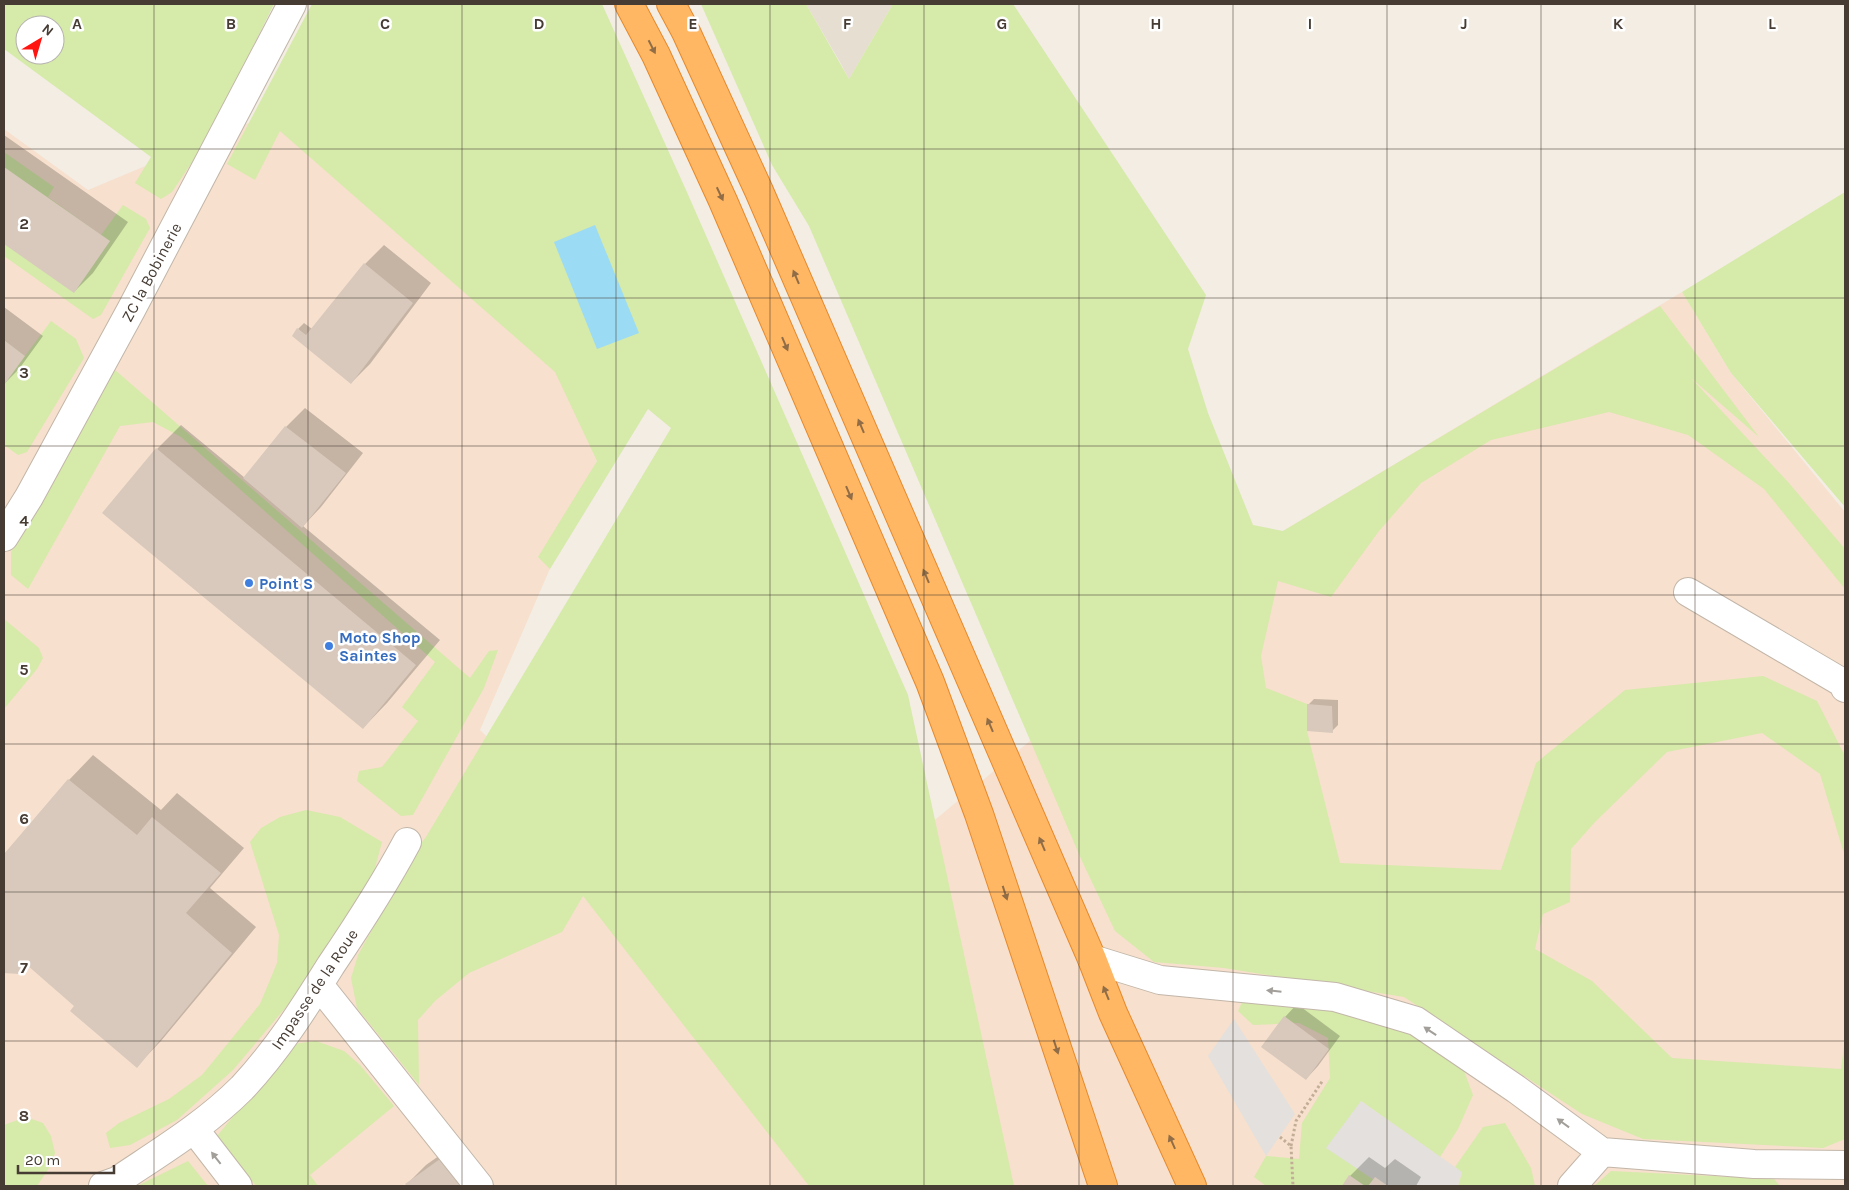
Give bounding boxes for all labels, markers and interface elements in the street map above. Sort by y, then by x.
text: A [72,14,82,33]
text: B [226,14,236,33]
text: C [380,14,390,33]
text: D [534,14,545,33]
text: E [688,14,698,33]
text: F [843,14,852,33]
text: G [997,14,1007,33]
text: H [1150,14,1162,33]
text: I [1308,14,1312,33]
text: J [1460,14,1468,33]
text: K [1613,14,1624,33]
text: L [1768,14,1776,33]
north arrow [15,15,65,65]
text: N [39,20,57,40]
one-way arrow [648,40,656,54]
one-way arrow [717,187,725,201]
text: 2 [19,214,29,233]
street label: ZC la Bobinerie [117,219,186,325]
one-way arrow [792,270,800,284]
one-way arrow [781,336,789,351]
text: 3 [19,363,29,382]
one-way arrow [857,419,865,434]
one-way arrow [845,486,853,501]
text: 4 [19,511,29,530]
one-way arrow [921,569,929,583]
place label: Point S [259,574,313,593]
marker: Point S [243,577,255,589]
place label: Moto Shop Saintes [339,628,421,665]
marker: Moto Shop Saintes [323,640,335,652]
text: 5 [19,660,29,679]
one-way arrow [986,718,994,732]
text: 6 [19,809,29,828]
one-way arrow [1037,837,1045,851]
one-way arrow [1001,886,1009,901]
street label: Impasse de la Roue [267,925,362,1053]
text: 7 [20,958,28,977]
one-way arrow [1101,986,1109,1000]
one-way arrow [1266,987,1282,995]
one-way arrow [1423,1026,1436,1036]
one-way arrow [1053,1040,1060,1055]
text: 8 [19,1106,29,1125]
one-way arrow [1557,1118,1570,1129]
one-way arrow [1167,1135,1175,1149]
scale bar [18,1142,114,1174]
text: 20 m [25,1151,60,1169]
one-way arrow [211,1151,221,1165]

